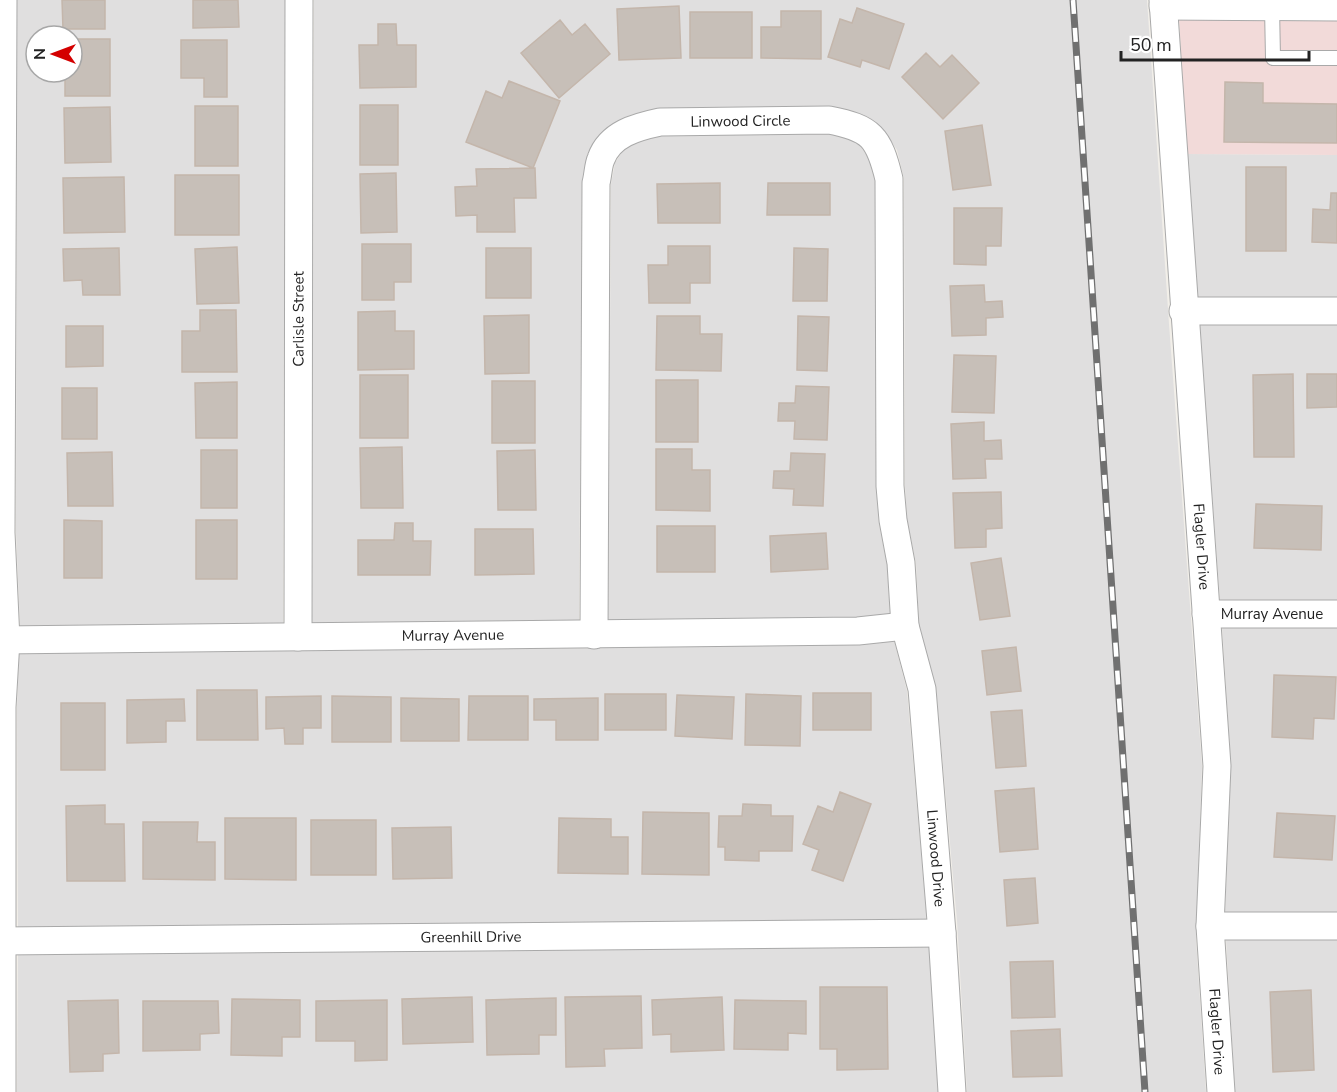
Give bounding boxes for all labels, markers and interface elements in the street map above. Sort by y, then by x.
north arrow [24,24,84,84]
scale bar [1121,24,1308,62]
text: 50 m [1130,33,1172,57]
text: N [29,48,51,60]
street label: Linwood Circle [690,110,791,132]
street label: Carlisle Street [288,270,309,367]
street label: Flagler Drive [1189,503,1215,591]
street label: Murray Avenue [1221,604,1323,624]
street label: Murray Avenue [402,625,504,646]
street label: Linwood Drive [922,809,950,908]
street label: Greenhill Drive [420,927,522,947]
street label: Flagler Drive [1204,988,1230,1076]

